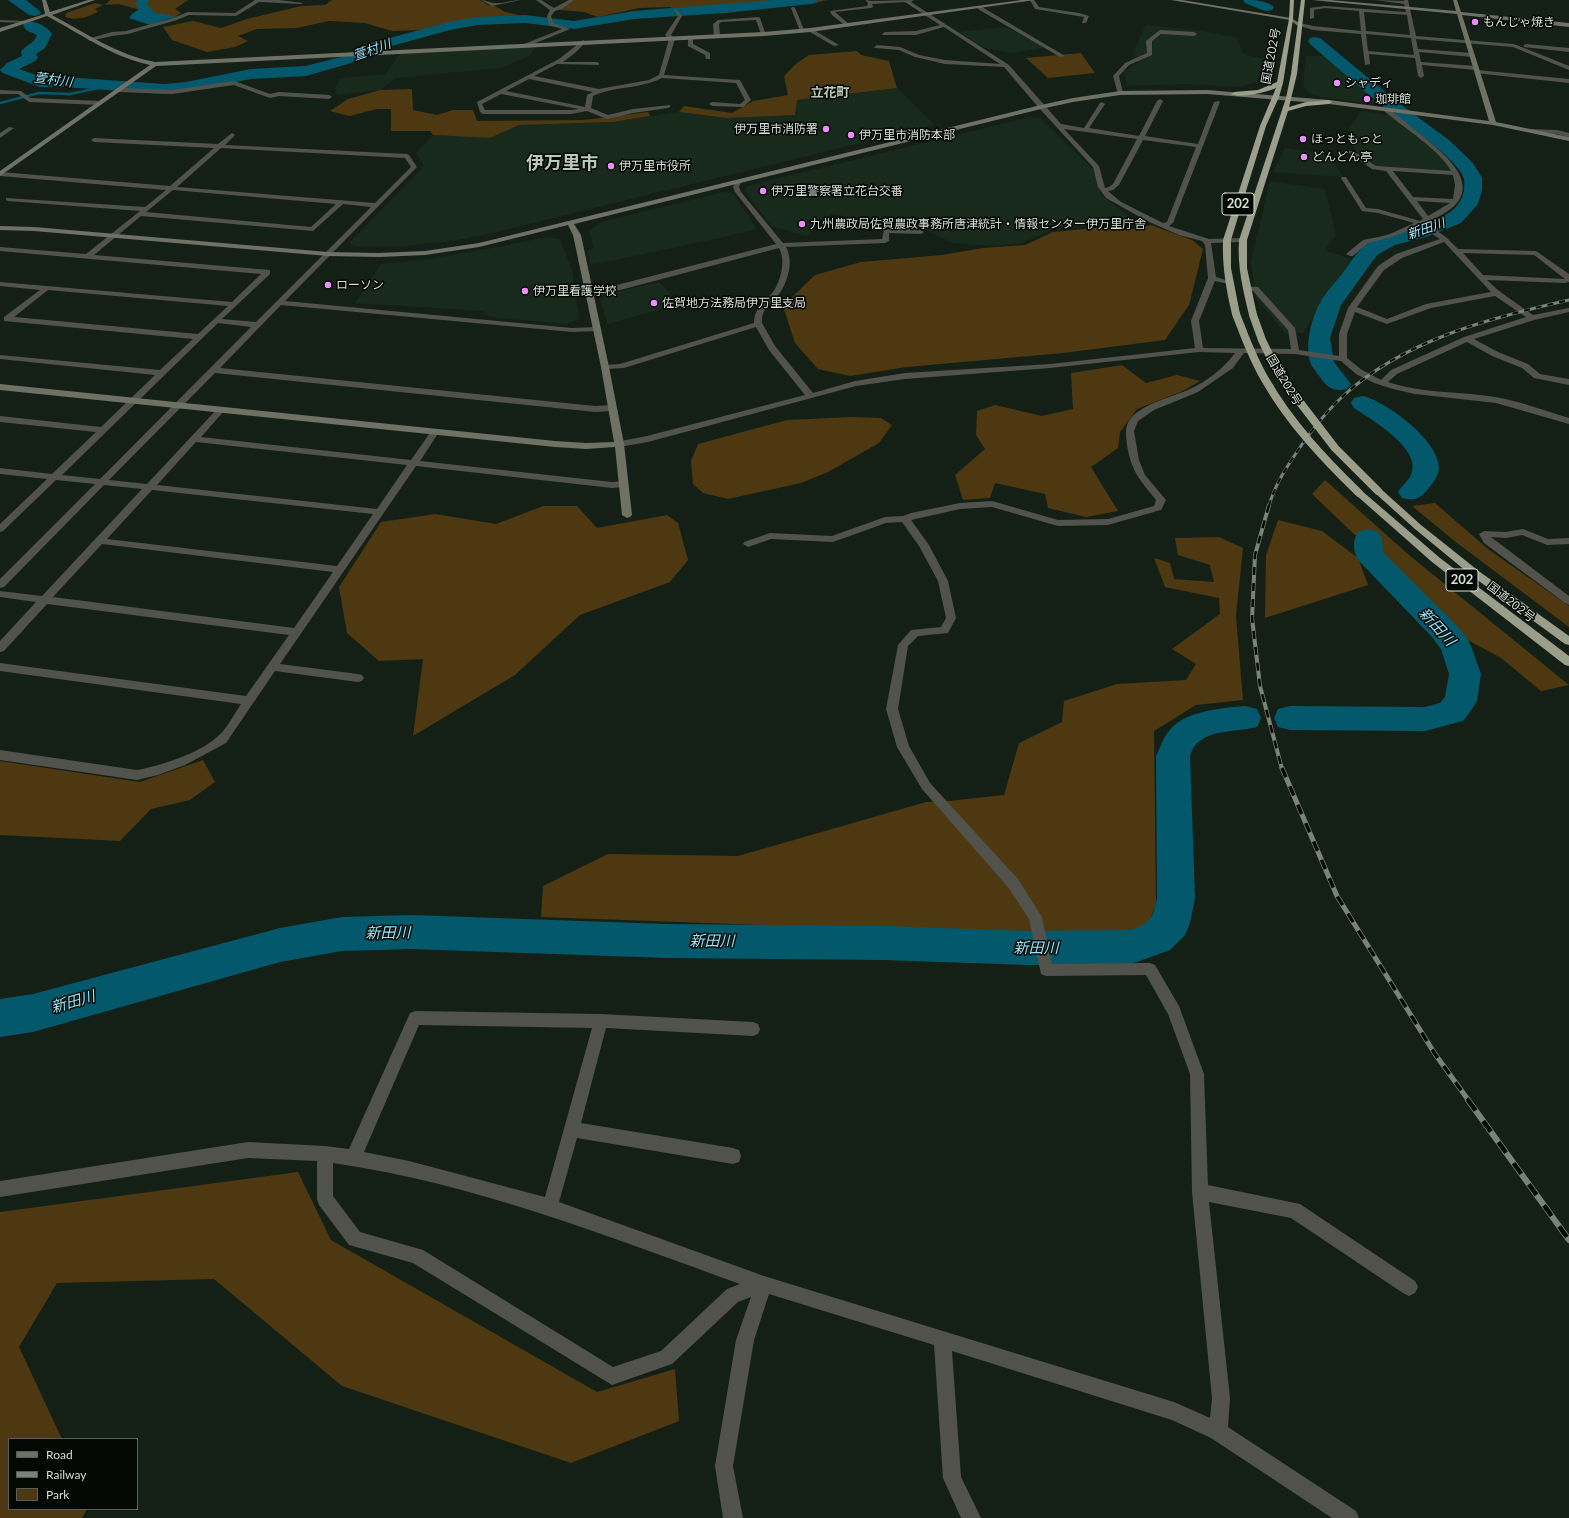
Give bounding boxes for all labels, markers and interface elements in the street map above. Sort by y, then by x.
place label: もんじゃ焼き [1483,15,1555,29]
marker: もんじゃ焼き [1470,17,1480,27]
street label: 国道202号 [1259,27,1283,85]
water label: 萱村川 [351,36,393,64]
water label: 萱村川 [33,70,73,90]
place label: シャディ [1345,76,1393,90]
marker: シャディ [1332,78,1342,88]
district label: 立花町 [811,85,849,101]
place label: 珈琲館 [1375,92,1411,106]
marker: 珈琲館 [1362,94,1372,104]
place label: 伊万里市消防署 [734,122,818,136]
marker: 伊万里市消防署 [821,124,831,134]
place label: 伊万里市消防本部 [859,128,955,142]
marker: 伊万里市消防本部 [846,130,856,140]
place label: ほっともっと [1311,132,1383,146]
marker: ほっともっと [1298,134,1308,144]
place label: どんどん亭 [1312,150,1372,164]
district label: 伊万里市 [526,152,598,174]
marker: どんどん亭 [1299,152,1309,162]
place label: 伊万里市役所 [619,159,691,173]
marker: 伊万里市役所 [606,161,616,171]
place label: 伊万里警察署立花台交番 [771,184,903,198]
marker: 伊万里警察署立花台交番 [758,186,768,196]
road number: 202 [1222,193,1254,215]
water label: 新田川 [1405,215,1447,243]
place label: 九州農政局佐賀農政事務所唐津統計・情報センター伊万里庁舎 [810,217,1146,231]
marker: 九州農政局佐賀農政事務所唐津統計・情報センター伊万里庁舎 [797,219,807,229]
place label: ローソン [336,278,384,292]
marker: ローソン [323,280,333,290]
place label: 伊万里看護学校 [533,284,617,298]
marker: 伊万里看護学校 [520,286,530,296]
place label: 佐賀地方法務局伊万里支局 [662,296,806,310]
marker: 佐賀地方法務局伊万里支局 [649,298,659,308]
street label: 国道202号 [1263,352,1305,408]
road number: 202 [1446,569,1478,591]
street label: 国道202号 [1484,579,1538,625]
water label: 新田川 [1415,604,1459,650]
water label: 新田川 [365,924,411,942]
water label: 新田川 [690,932,734,950]
water label: 新田川 [1014,939,1058,957]
water label: 新田川 [49,987,97,1017]
legend [8,1438,138,1510]
text: Road [46,1447,73,1462]
text: Railway [46,1467,86,1482]
text: Park [46,1487,69,1502]

